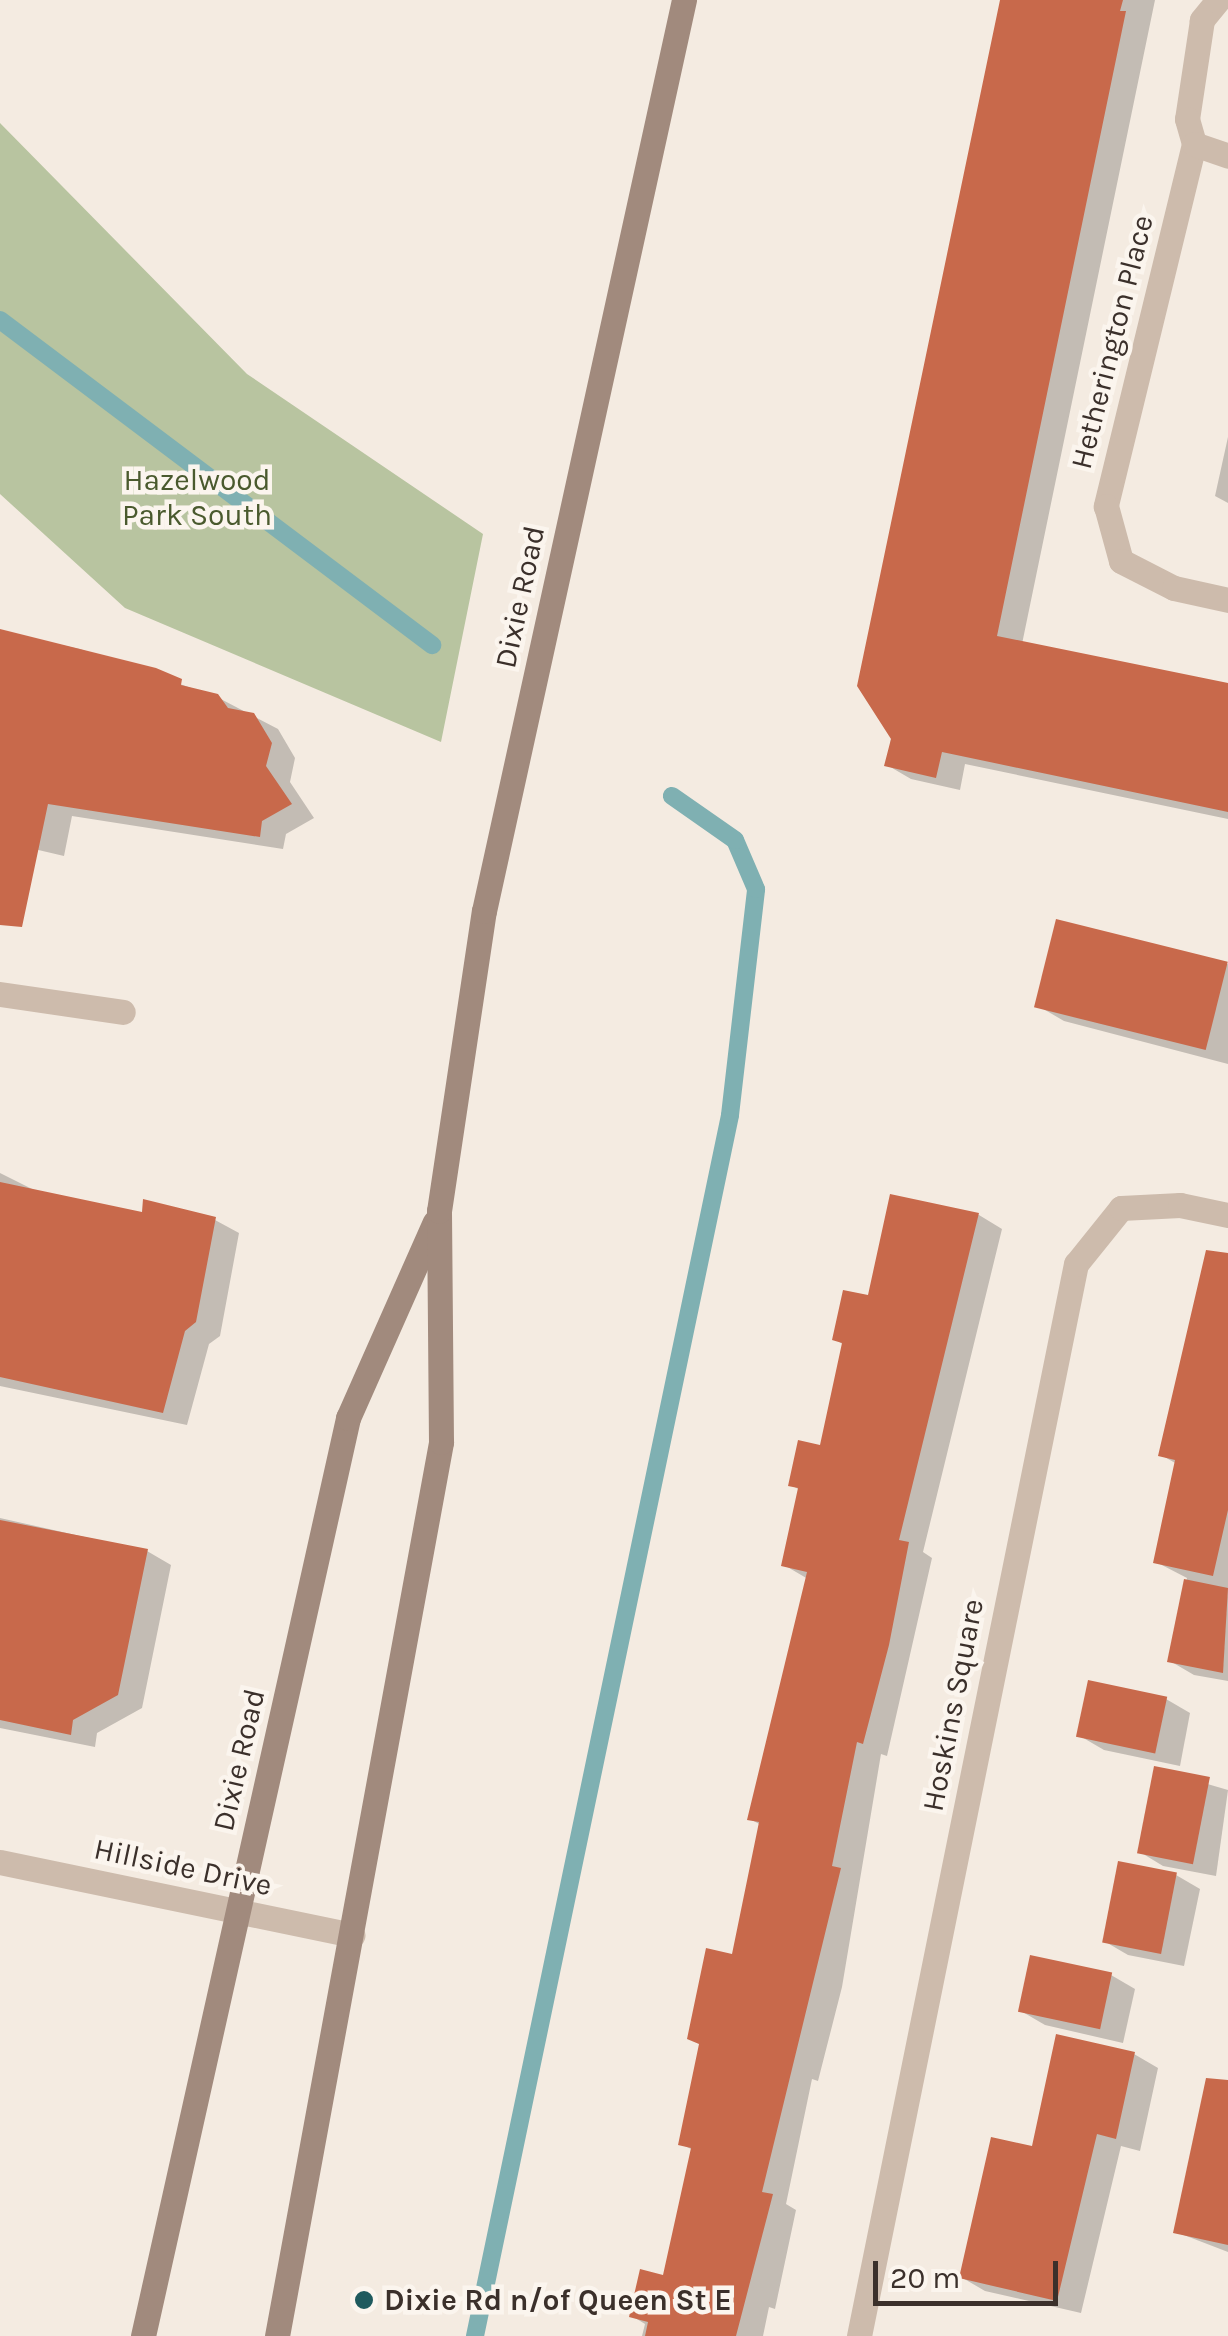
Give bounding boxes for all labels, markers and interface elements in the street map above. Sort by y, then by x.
street label: Hetherington Place [1063,211,1161,473]
park label: Hazelwood Park South [122,462,272,532]
street label: Dixie Road [487,523,553,671]
street label: Hoskins Square [915,1596,991,1814]
street label: Dixie Road [205,1685,273,1835]
street label: Hillside Drive [91,1831,275,1903]
scale bar [878,2241,1063,2303]
text: 20 m [890,2260,960,2296]
place label: Dixie Rd n/of Queen St E [384,2282,732,2318]
marker: Dixie Rd n/of Queen St E [353,2289,375,2311]

